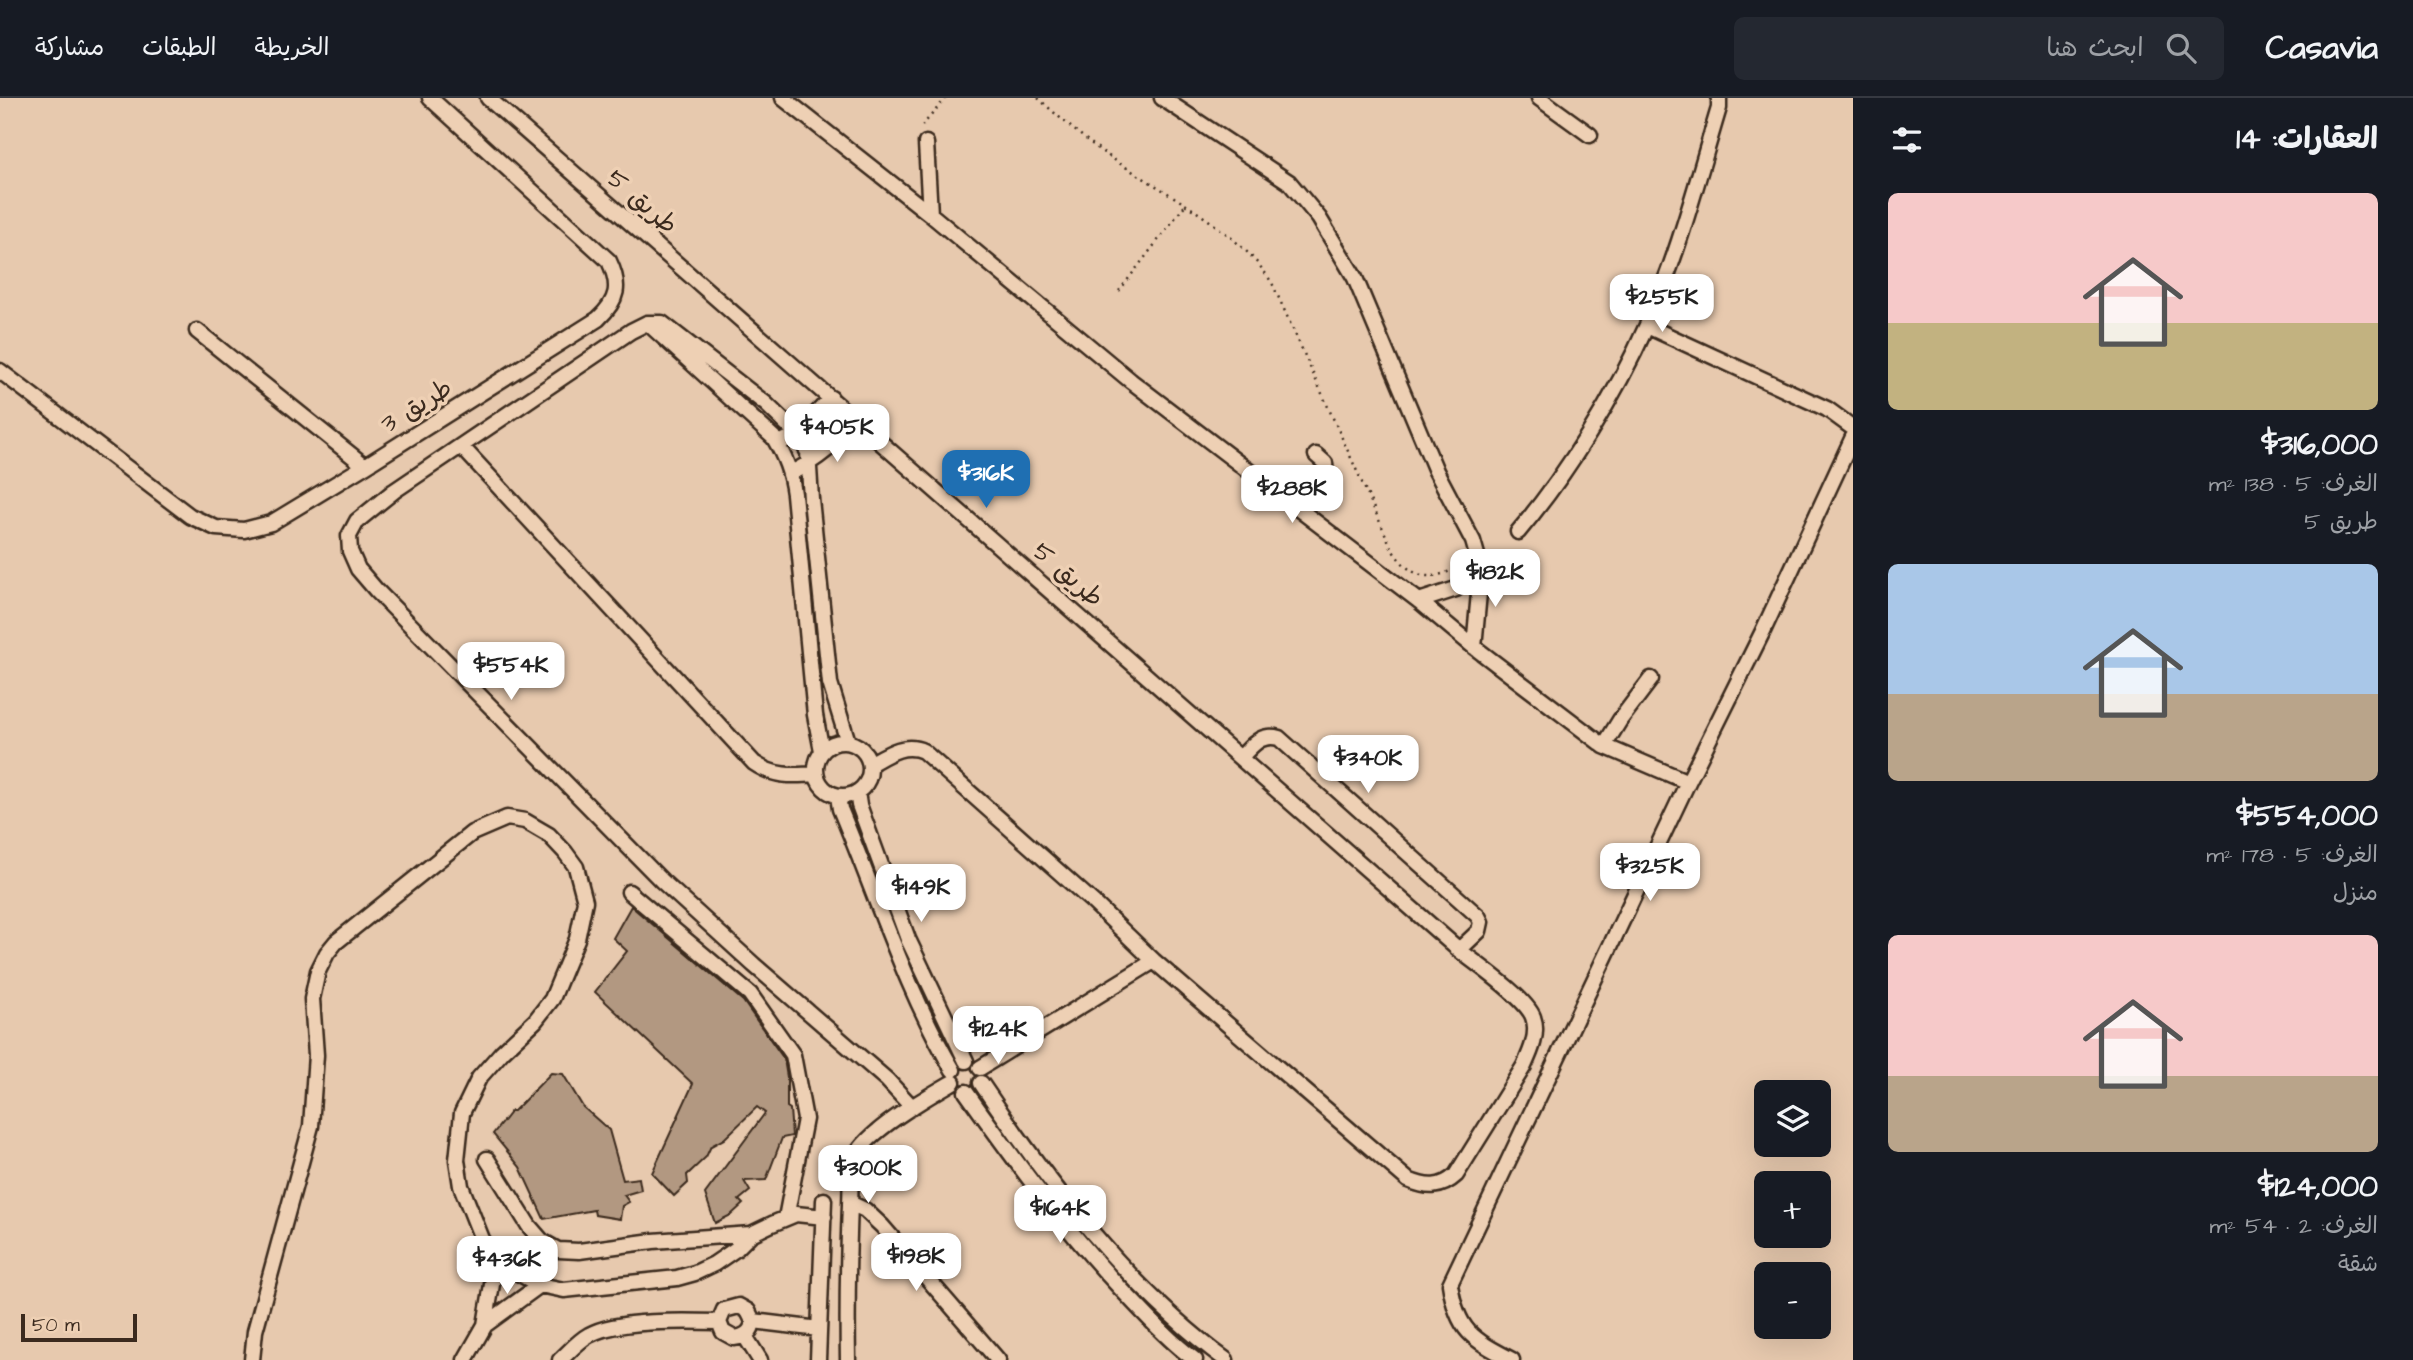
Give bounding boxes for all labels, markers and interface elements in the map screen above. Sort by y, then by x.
search box [1734,17,2224,80]
text: Casavia [2266,25,2378,71]
icon: search [2162,29,2200,67]
text: ابحث هنا [2046,30,2144,66]
text: مشاركة [35,31,104,65]
text: الطبقات [142,31,217,65]
text: الخريطة [255,31,329,65]
text: العقارات: 14 [2236,118,2378,160]
icon: filters [1888,121,1926,159]
street label: طريق 5 [599,161,686,243]
icon: home [2070,239,2196,365]
pin: $255K [1613,274,1711,334]
text: $255K [1626,281,1698,313]
street label: طريق 3 [374,370,459,442]
pin: $405K [788,404,886,464]
text: $405K [800,411,874,443]
text: $316,000 [2261,424,2378,466]
pin: $316K [937,450,1035,510]
text: $316K [958,457,1014,489]
pin: $288K [1243,466,1341,525]
text: الغرف: 5 · 138 m² [2209,468,2378,500]
text: $288K [1257,472,1327,504]
text: طريق 5 [2304,506,2378,538]
street label: طريق 5 [1025,534,1112,616]
pin: $182K [1446,550,1544,609]
text: $182K [1466,556,1524,588]
icon: home [2070,610,2196,736]
pin: $554K [462,642,560,702]
text: $554K [474,649,548,681]
pin: $340K [1319,736,1417,795]
text: $340K [1334,742,1402,774]
text: $554,000 [2236,795,2378,837]
text: الغرف: 5 · 178 m² [2206,839,2378,871]
pin: $325K [1601,844,1699,903]
text: $325K [1616,850,1684,882]
pin: $149K [872,864,970,924]
text: $149K [892,871,950,903]
text: منزل [2333,877,2378,909]
icon: home [2070,981,2196,1107]
pin: $124K [949,1006,1047,1066]
text: $124K [969,1013,1027,1045]
map controls [1754,1080,1831,1339]
button: layers [1754,1080,1831,1157]
pin: $300K [819,1146,917,1205]
text: $300K [834,1152,902,1184]
text: $124,000 [2258,1166,2378,1208]
button: + [1754,1171,1831,1248]
pin: $164K [1011,1186,1109,1245]
text: $164K [1030,1192,1090,1224]
text: الغرف: 2 · 54 m² [2209,1210,2378,1242]
pin: $198K [867,1234,965,1293]
pin: $436K [458,1236,556,1296]
text: $198K [887,1240,945,1272]
text: $436K [473,1243,541,1275]
text: شقة [2338,1248,2378,1280]
button: − [1754,1262,1831,1339]
scale bar [21,1311,136,1343]
text: 50 m [32,1312,80,1339]

